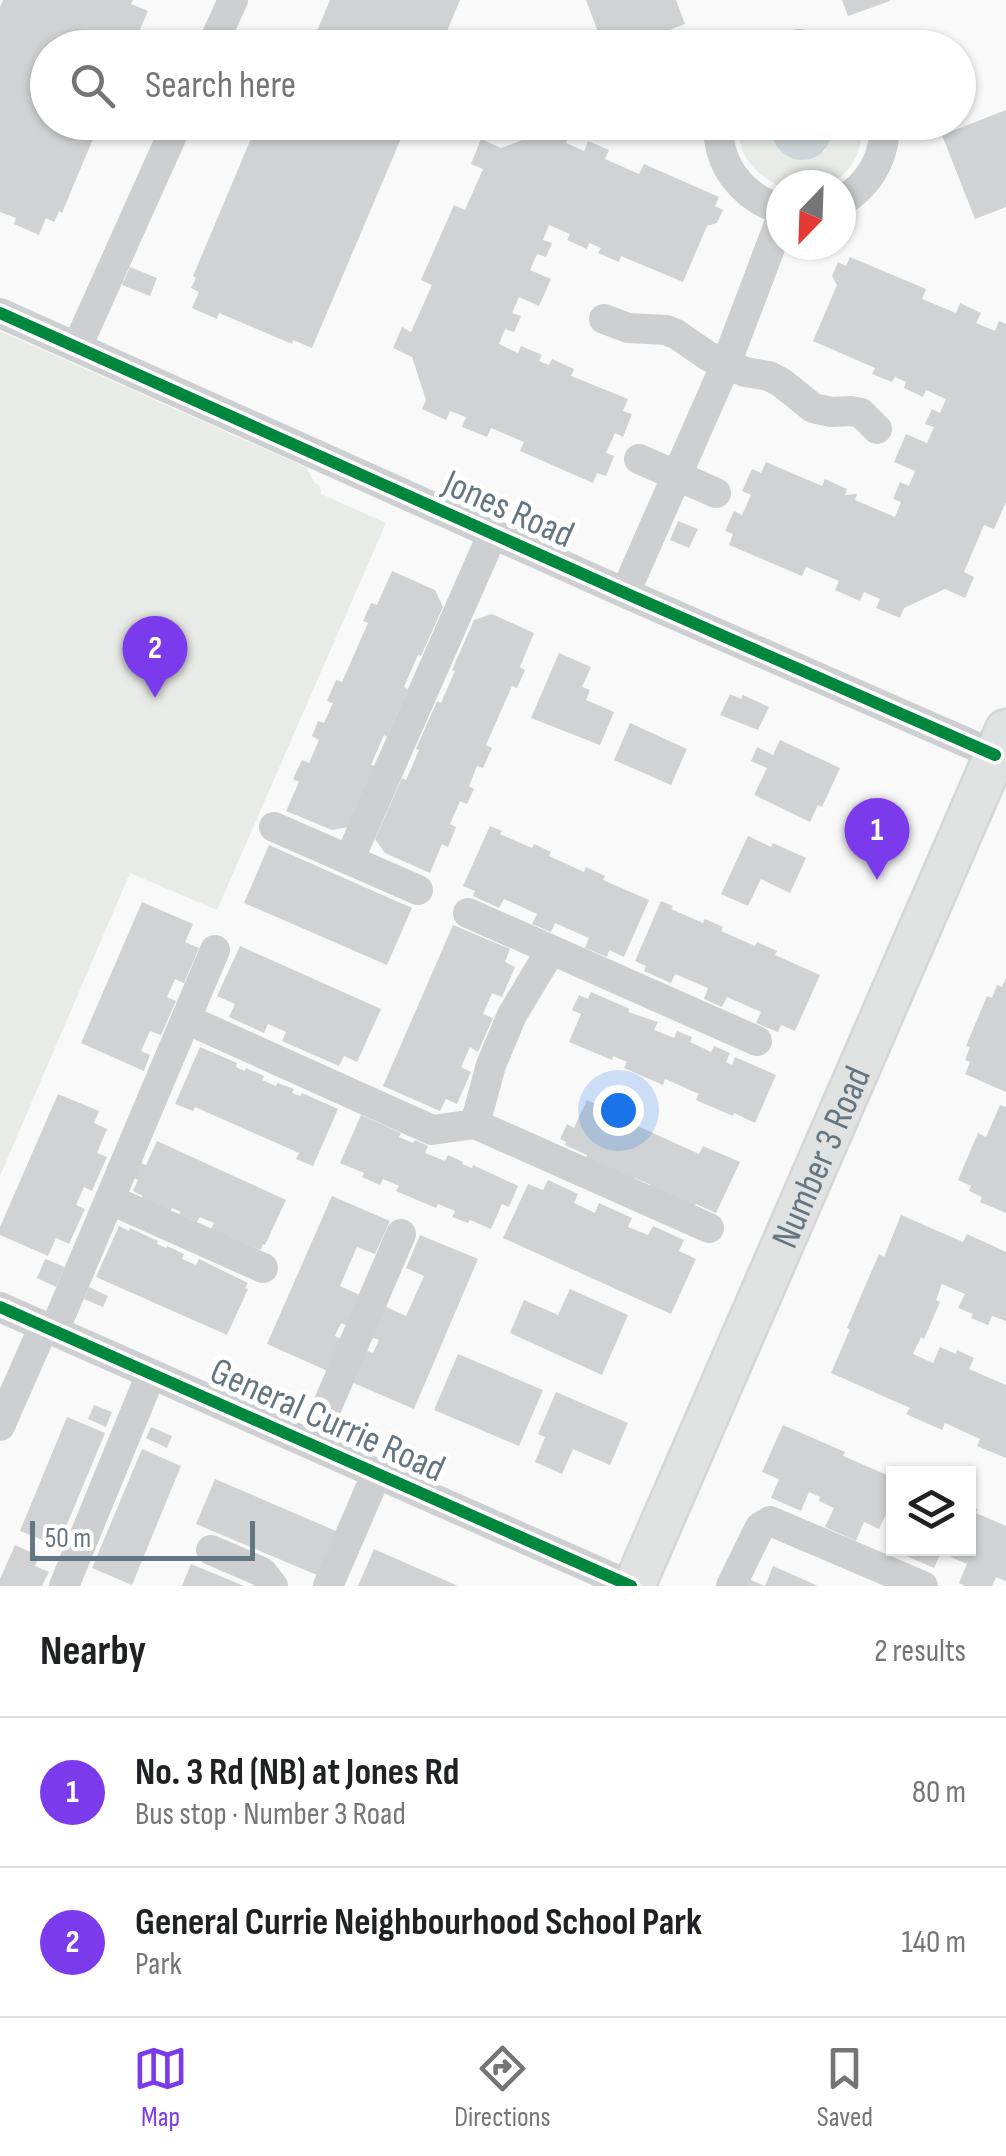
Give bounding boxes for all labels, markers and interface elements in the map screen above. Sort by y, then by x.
search box [30,30,976,140]
icon: search [65,58,120,113]
text: Search here [145,63,296,108]
north arrow [766,170,856,260]
street label: Jones Road [435,460,581,558]
pin: 2 [122,616,188,698]
pin: 1 [844,798,910,880]
street label: Number 3 Road [763,1060,881,1255]
your location [593,1085,644,1136]
street label: General Currie Road [203,1349,451,1492]
map controls [886,1466,976,1556]
button: layers [886,1466,976,1556]
scale bar [30,1516,255,1560]
text: 50 m [45,1522,91,1555]
text: Nearby [40,1626,146,1677]
text: 2 results [874,1632,966,1671]
text: No. 3 Rd (NB) at Jones Rd [135,1750,459,1795]
text: 1 [66,1773,79,1812]
text: 80 m [912,1773,966,1812]
text: Bus stop · Number 3 Road [135,1795,406,1834]
text: General Currie Neighbourhood School Park [135,1900,702,1945]
text: 2 [65,1923,80,1962]
text: 140 m [902,1923,966,1962]
text: Park [135,1945,182,1984]
tab: Map [133,2041,188,2134]
tab: Directions [454,2041,551,2134]
tab: Saved [817,2041,873,2134]

